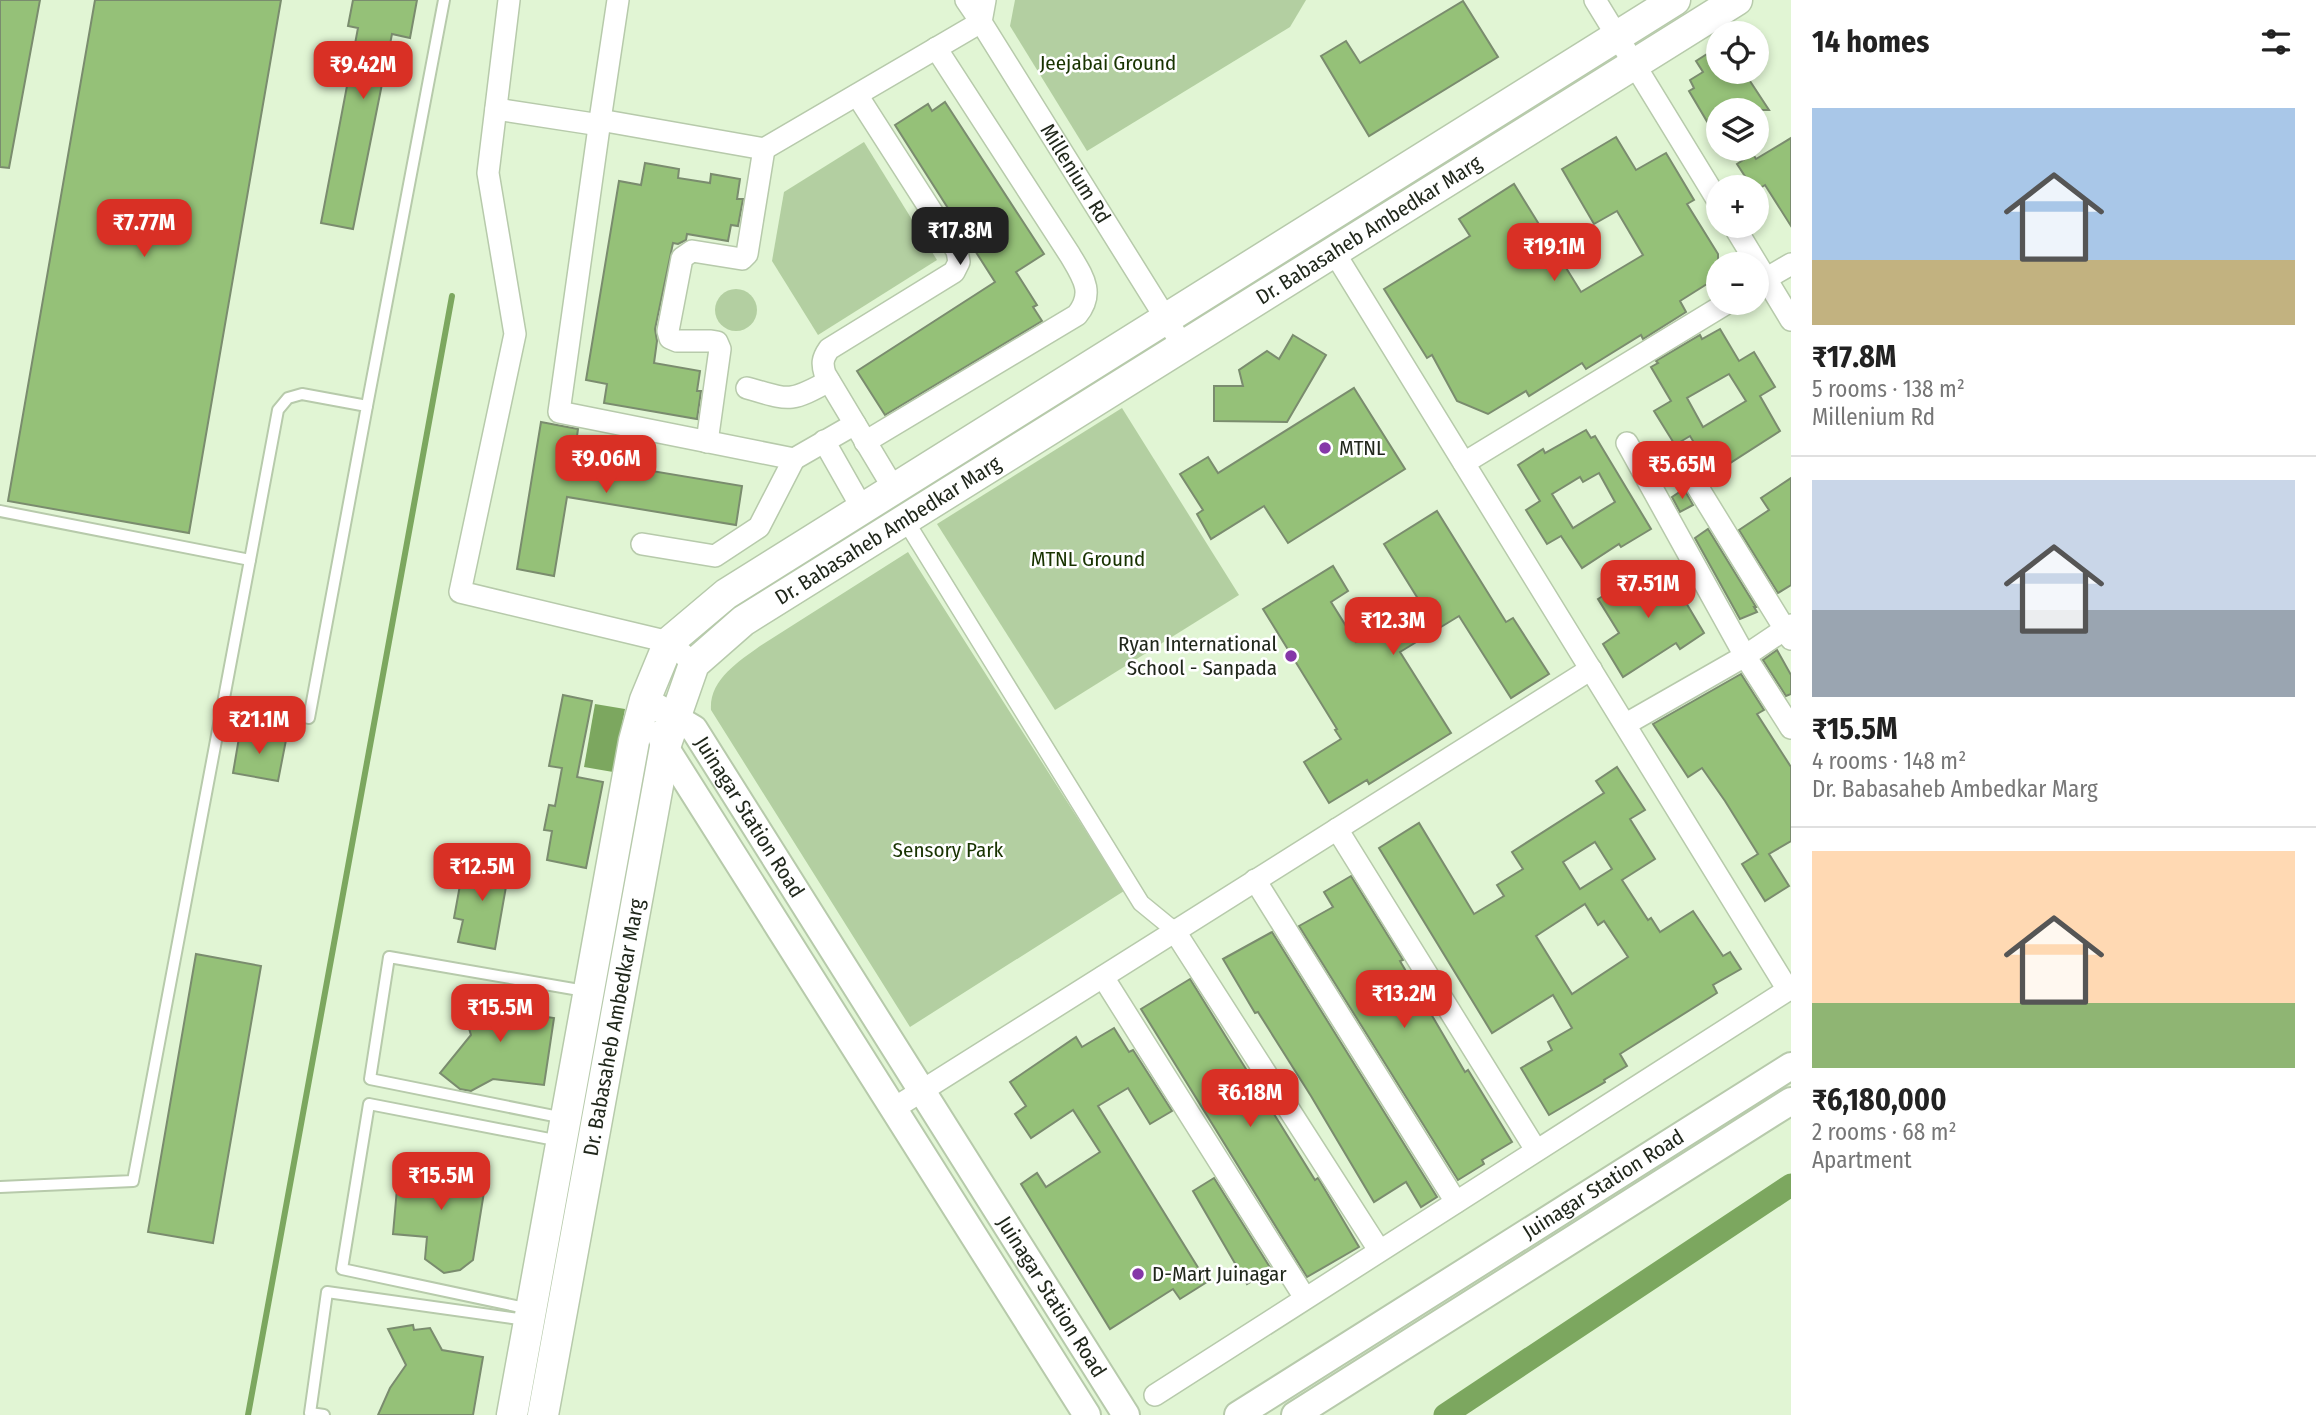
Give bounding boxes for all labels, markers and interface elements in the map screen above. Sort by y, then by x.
map controls [1706,21,1769,315]
button: locate [1706,21,1769,84]
icon: filters [2257,23,2295,61]
text: 14 homes [1812,24,1929,60]
pin: ₹9.42M [306,42,420,101]
text: ₹9.42M [330,50,396,78]
park label: Jeejabai Ground [1040,50,1176,76]
button: layers [1706,98,1769,161]
street label: Millenium Rd [1035,119,1116,228]
street label: Dr. Babasaheb Ambedkar Marg [1251,150,1486,310]
icon: home [1991,154,2117,280]
button: + [1706,175,1769,238]
pin: ₹7.77M [87,200,201,259]
text: ₹7.77M [113,208,175,236]
pin: ₹17.8M [903,208,1017,267]
text: ₹17.8M [928,216,992,244]
pin: ₹19.1M [1497,224,1611,283]
text: ₹19.1M [1523,232,1585,260]
button: − [1706,252,1769,315]
text: ₹17.8M [1812,339,1896,375]
text: 5 rooms · 138 m² [1812,375,1965,403]
text: Millenium Rd [1812,403,1935,431]
pin: ₹9.06M [549,435,663,495]
place label: MTNL [1339,435,1386,461]
marker: MTNL [1317,440,1333,456]
pin: ₹5.65M [1625,442,1739,501]
text: ₹9.06M [571,444,641,472]
street label: Dr. Babasaheb Ambedkar Marg [770,450,1006,611]
text: ₹5.65M [1648,450,1716,478]
icon: home [1991,526,2117,652]
park label: MTNL Ground [1031,546,1145,572]
pin: ₹7.51M [1591,560,1705,620]
text: ₹7.51M [1617,569,1679,597]
pin: ₹12.3M [1336,598,1450,657]
text: ₹12.3M [1361,606,1425,634]
place label: Ryan International School - Sanpada [1118,631,1277,681]
marker: Ryan International School - Sanpada [1283,648,1299,664]
pin: ₹21.1M [202,696,316,756]
text: ₹21.1M [229,705,289,733]
text: ₹15.5M [1812,711,1898,747]
street label: Juinagar Station Road [689,732,810,902]
text: 4 rooms · 148 m² [1812,747,1966,775]
text: Dr. Babasaheb Ambedkar Marg [1812,775,2098,803]
park label: Sensory Park [893,837,1004,863]
pin: ₹12.5M [425,844,539,903]
text: ₹12.5M [450,852,514,880]
street label: Dr. Babasaheb Ambedkar Marg [578,897,650,1158]
icon: home [1991,897,2117,1023]
pin: ₹13.2M [1347,970,1461,1030]
text: ₹13.2M [1372,979,1436,1007]
pin: ₹15.5M [443,984,557,1044]
text: ₹15.5M [467,993,533,1021]
pin: ₹6.18M [1193,1070,1307,1129]
text: ₹6.18M [1218,1078,1282,1106]
text: ₹6,180,000 [1812,1082,1947,1118]
text: 2 rooms · 68 m² [1812,1118,1957,1146]
street label: Juinagar Station Road [1518,1124,1689,1245]
text: Apartment [1812,1146,1912,1174]
pin: ₹15.5M [384,1152,498,1212]
text: ₹15.5M [408,1161,474,1189]
street label: Juinagar Station Road [991,1211,1112,1382]
place label: D-Mart Juinagar [1152,1261,1287,1287]
marker: D-Mart Juinagar [1130,1266,1146,1282]

